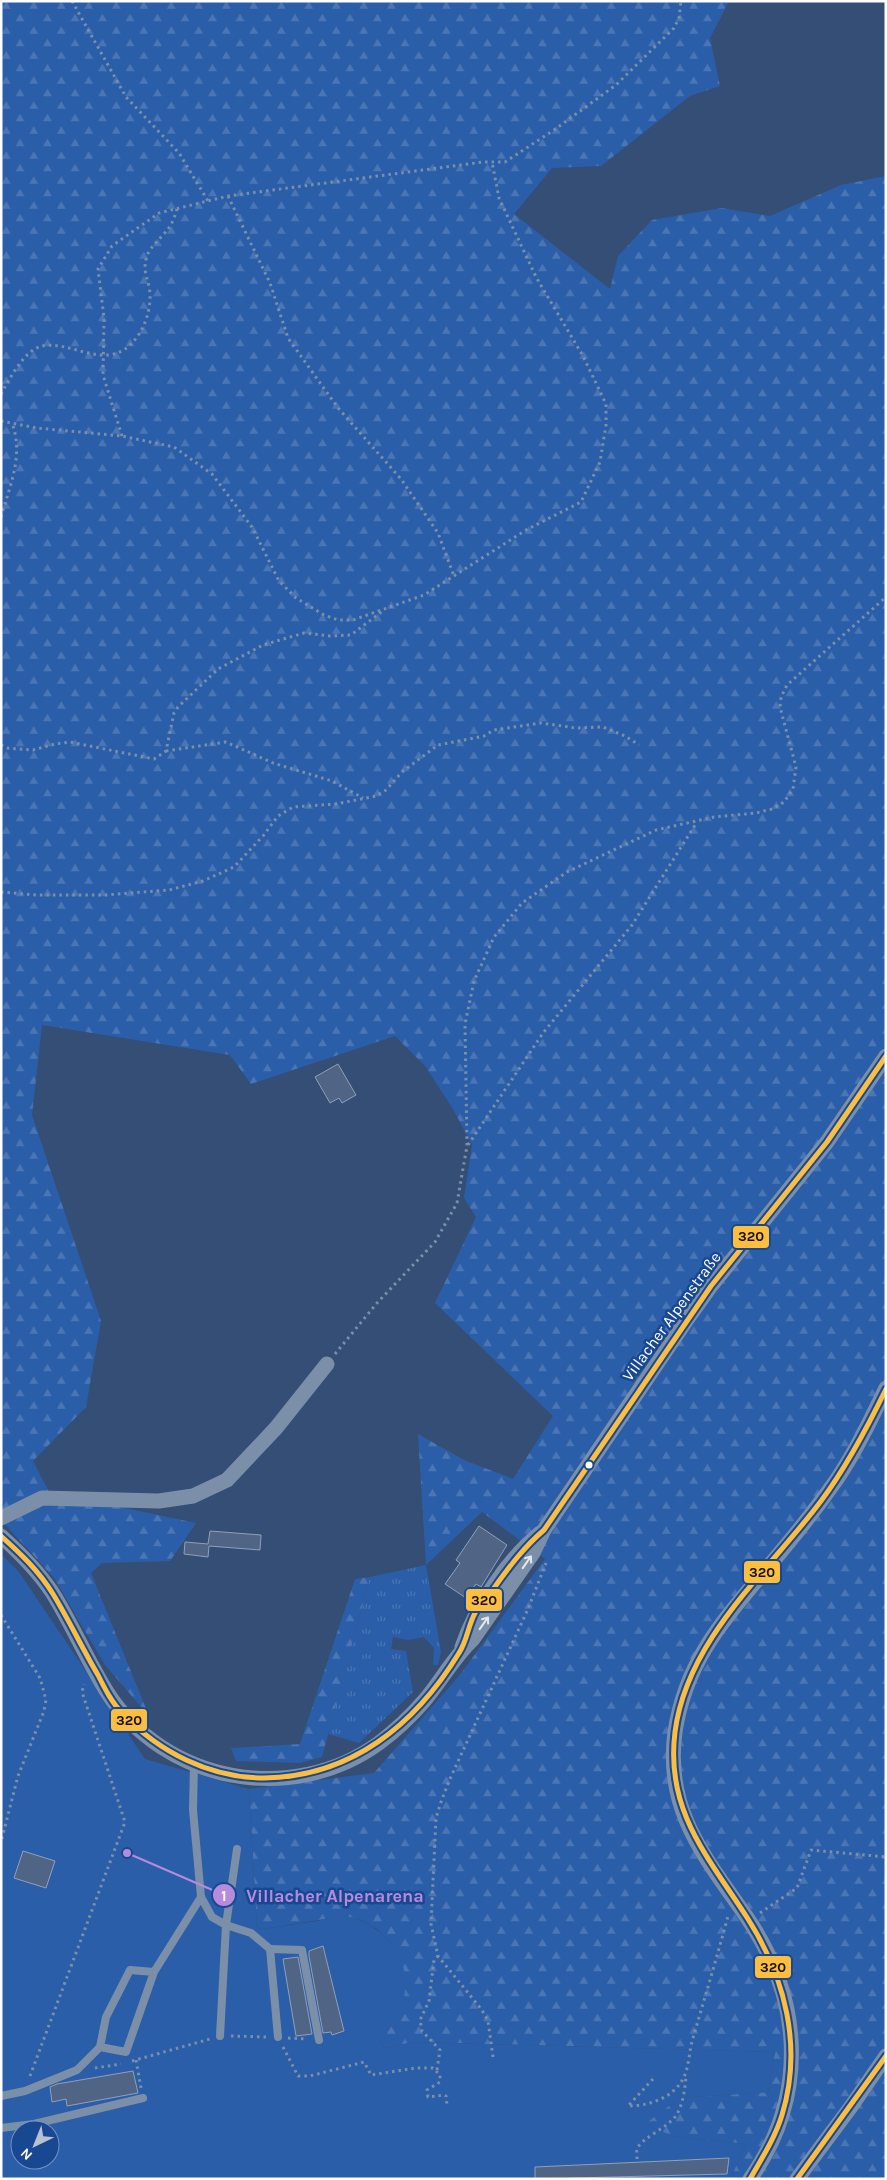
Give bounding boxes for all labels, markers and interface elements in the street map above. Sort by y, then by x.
line badge: 320 [732,1225,770,1249]
text: 320 [738,1228,764,1245]
street label: Villacher Alpenstraße [618,1248,725,1385]
unlabelled marker [584,1460,594,1470]
one-way arrow [522,1556,532,1570]
line badge: 320 [743,1560,781,1584]
text: 320 [749,1564,775,1581]
line badge: 320 [465,1588,503,1612]
text: 320 [471,1592,497,1609]
one-way arrow [479,1616,489,1630]
line badge: 320 [110,1708,148,1732]
text: 320 [116,1712,142,1729]
callout: Villacher Alpenarena [212,1879,434,1912]
text: Villacher Alpenarena [246,1885,424,1907]
text: 1 [221,1887,227,1905]
line badge: 320 [754,1955,792,1979]
text: 320 [760,1959,786,1976]
north arrow [10,2120,60,2170]
text: N [17,2144,36,2164]

